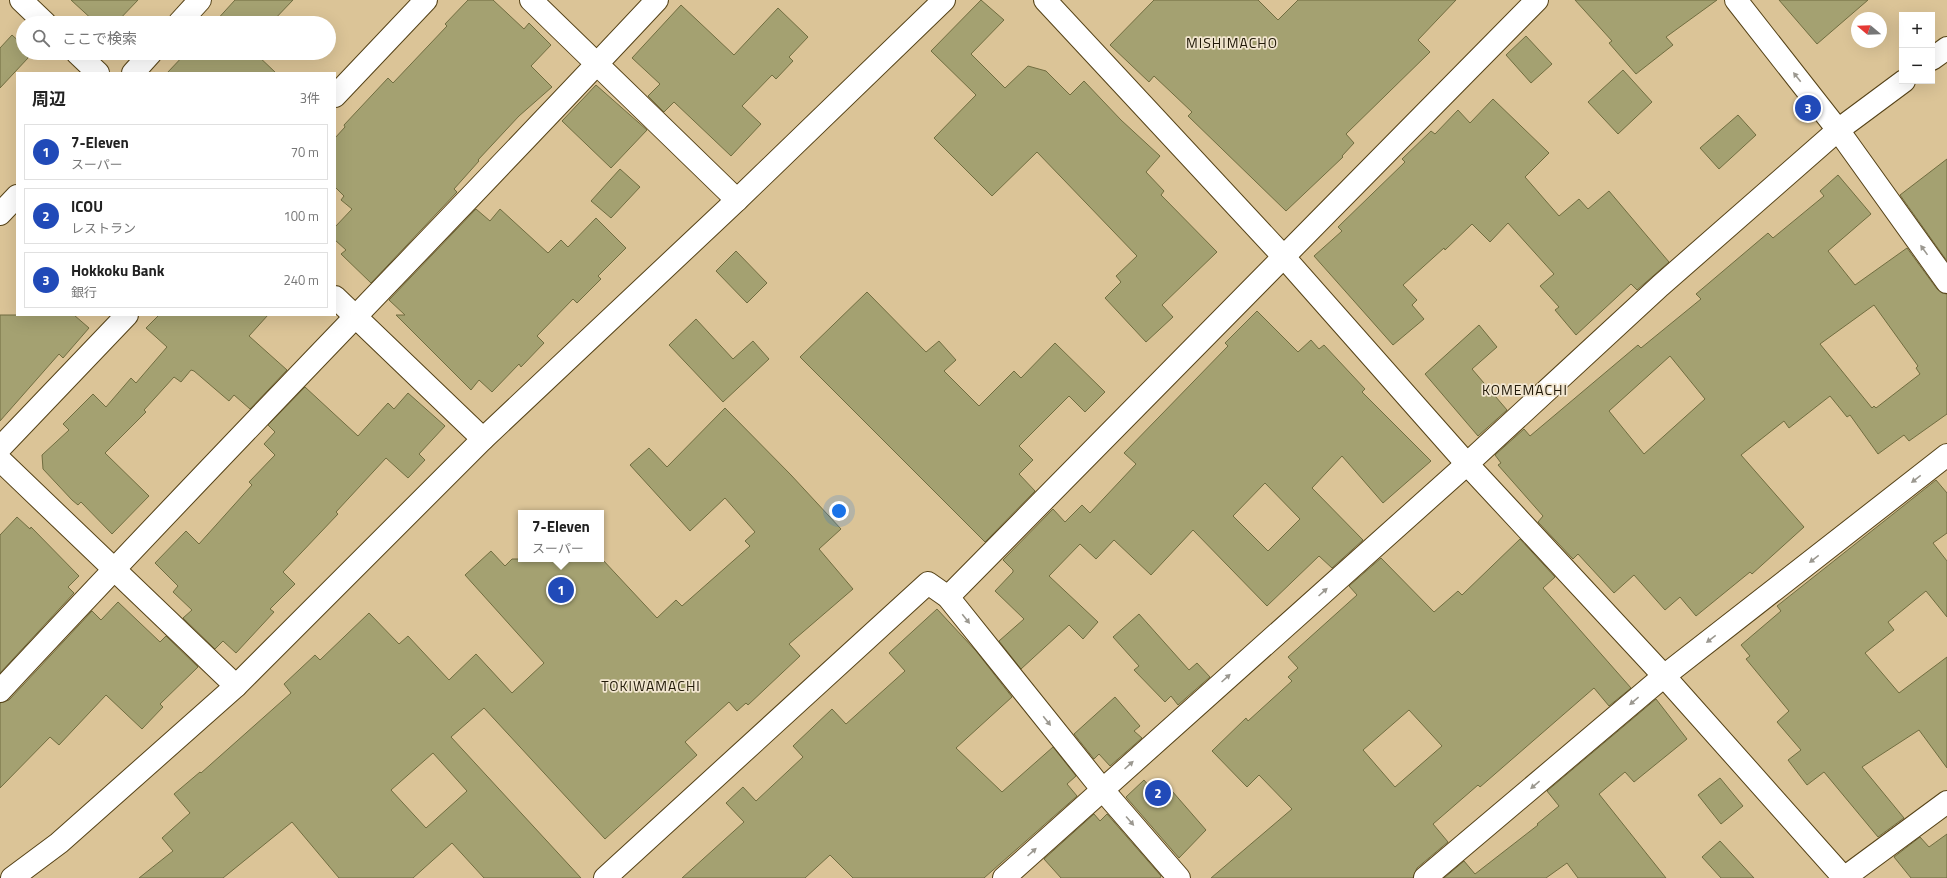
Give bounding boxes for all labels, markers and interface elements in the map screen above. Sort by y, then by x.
north arrow [1851,12,1887,48]
map controls [1899,12,1935,84]
button: + [1899,12,1935,48]
search box [16,16,336,60]
icon: search [30,27,52,49]
text: ここで検索 [62,27,137,50]
district label: MISHIMACHO [1186,32,1278,53]
button: − [1899,48,1935,84]
one-way arrow [1792,72,1801,83]
text: 周辺 [32,86,66,112]
text: 3件 [300,88,320,108]
pin: 3 [1795,93,1821,123]
text: 7-Eleven [71,131,129,154]
text: 1 [42,142,50,162]
text: 70 m [291,142,319,162]
text: スーパー [71,154,123,174]
text: ICOU [71,195,103,218]
text: 2 [42,206,50,226]
text: 100 m [283,206,319,226]
text: レストラン [71,218,136,238]
one-way arrow [1920,245,1928,256]
text: Hokkoku Bank [71,259,164,282]
text: 3 [42,270,50,290]
text: 240 m [283,270,319,290]
text: 銀行 [71,282,97,302]
district label: KOMEMACHI [1482,379,1568,400]
one-way arrow [1911,475,1922,484]
your location [829,501,849,521]
popup [518,510,604,562]
text: 7-Eleven [532,515,590,538]
text: スーパー [532,538,584,558]
one-way arrow [1808,555,1819,564]
pin: 1 [548,575,574,605]
one-way arrow [1318,587,1328,597]
one-way arrow [962,614,970,625]
one-way arrow [1706,635,1717,644]
one-way arrow [1221,674,1231,683]
district label: TOKIWAMACHI [601,675,701,696]
one-way arrow [1629,697,1640,706]
one-way arrow [1043,715,1052,726]
one-way arrow [1124,760,1134,770]
pin: 2 [1145,778,1171,808]
one-way arrow [1530,781,1541,790]
one-way arrow [1125,816,1134,826]
one-way arrow [1028,848,1037,857]

